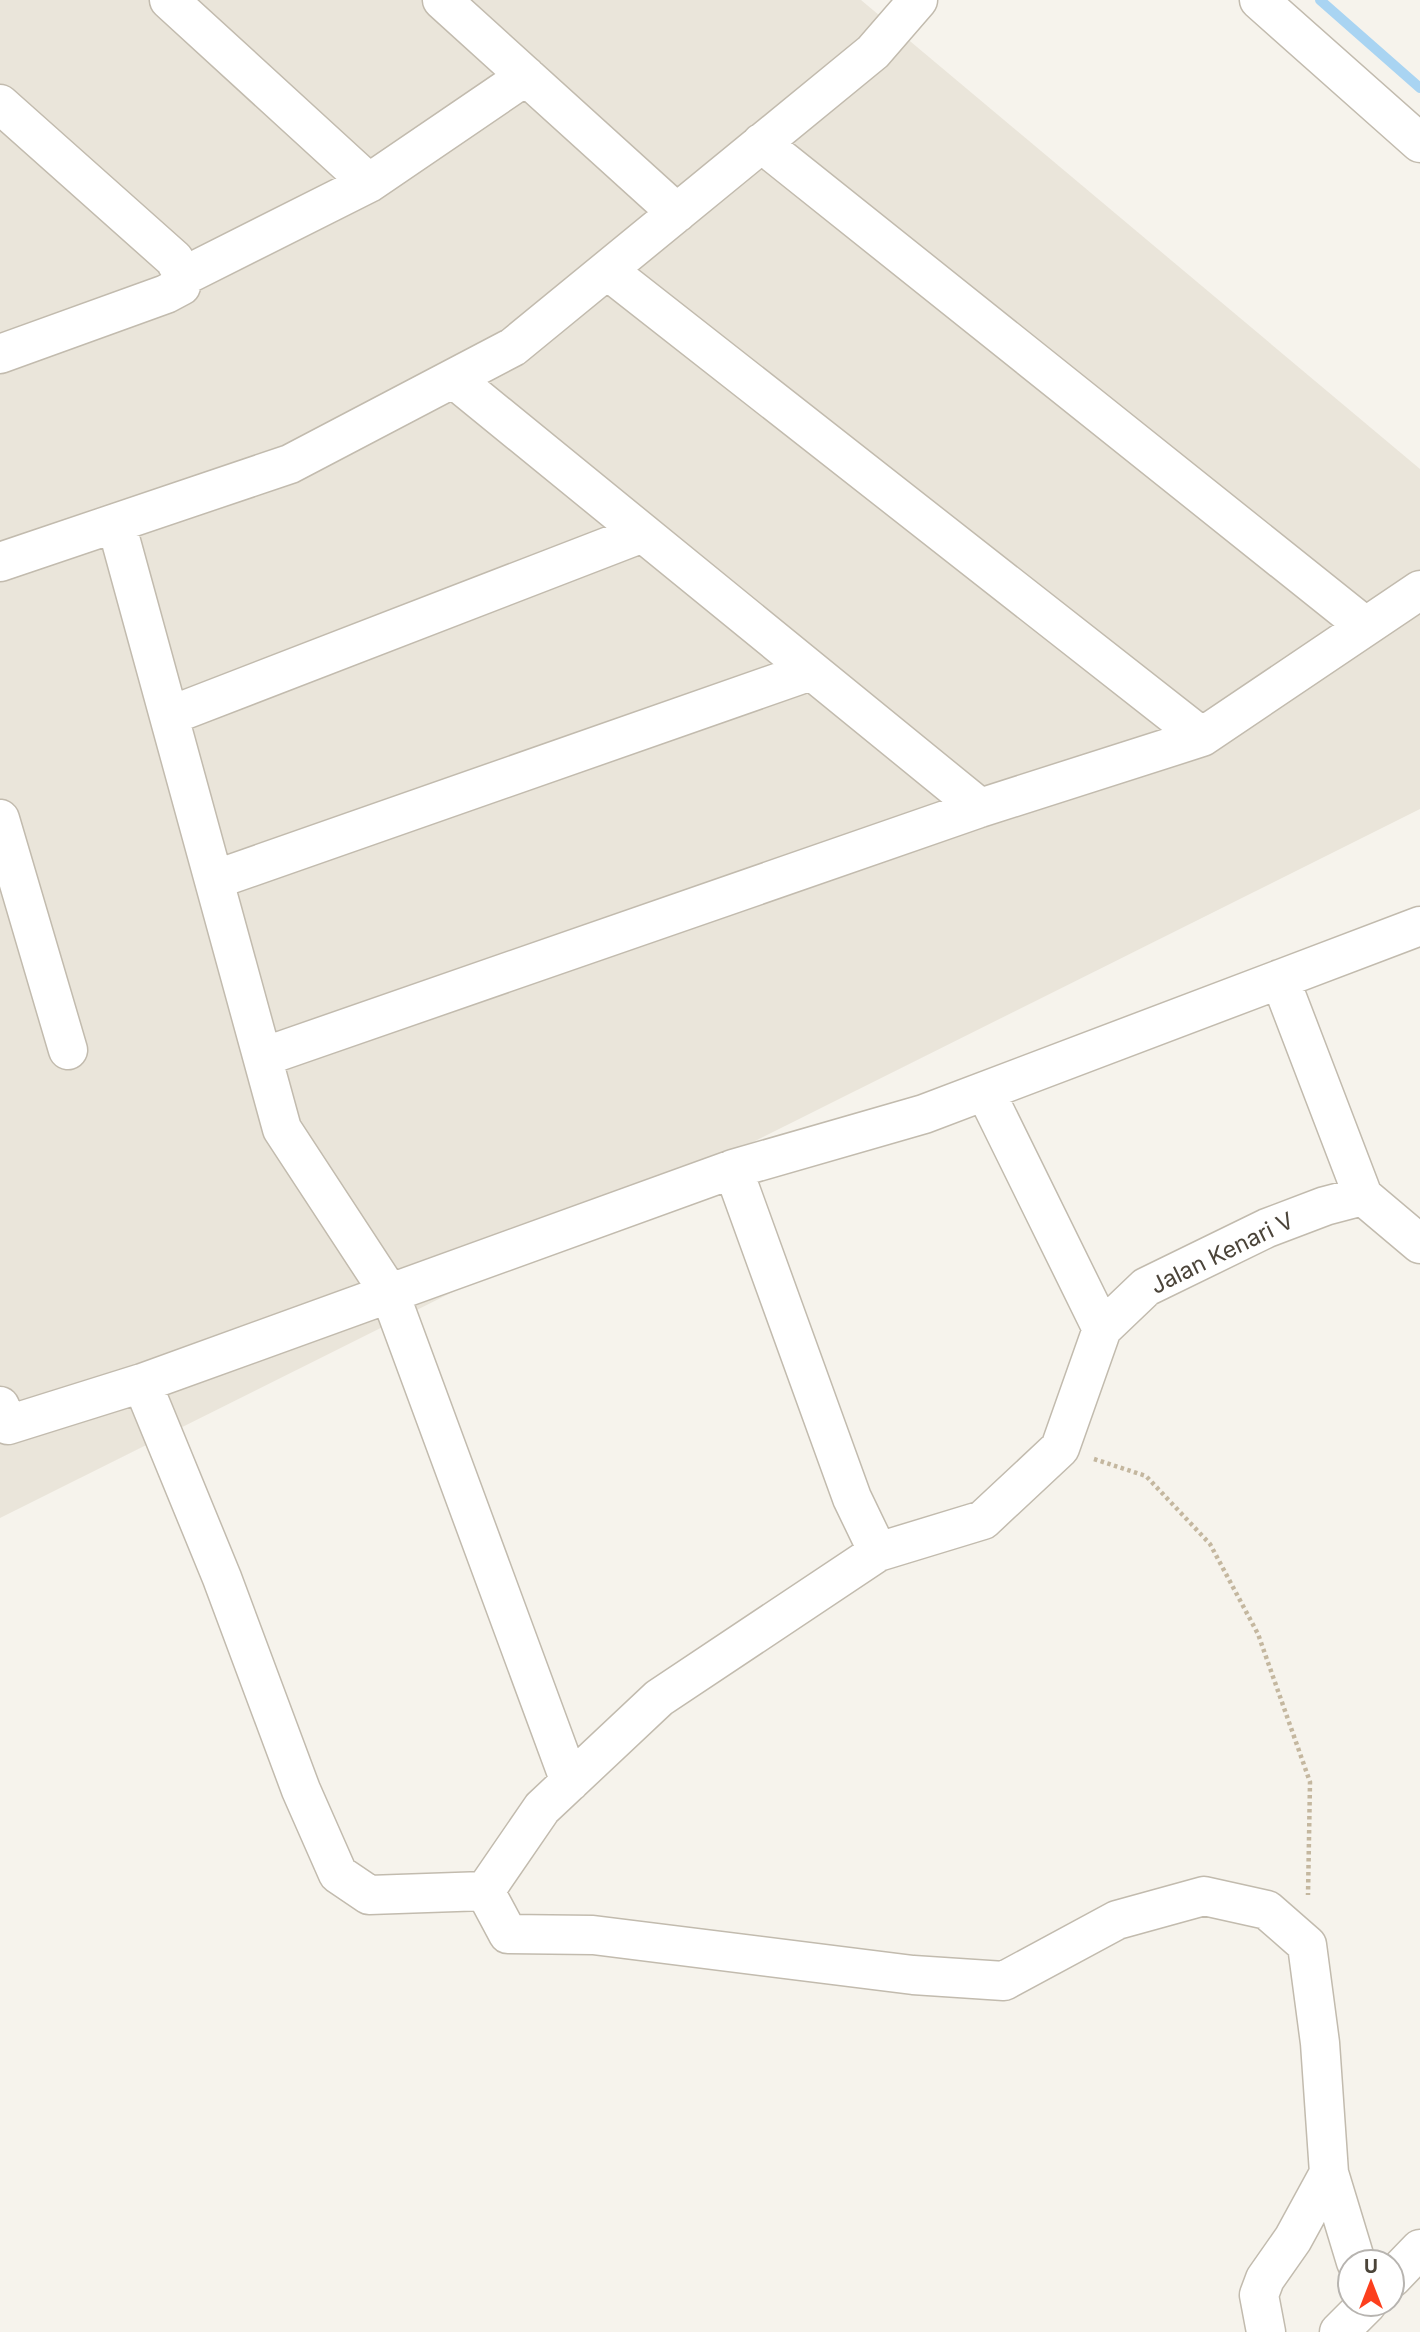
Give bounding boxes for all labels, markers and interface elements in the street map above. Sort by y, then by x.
street label: Jalan Kenari V [1146,1206,1298,1300]
north arrow [1336,2248,1406,2318]
text: U [1364,2255,1378,2278]

